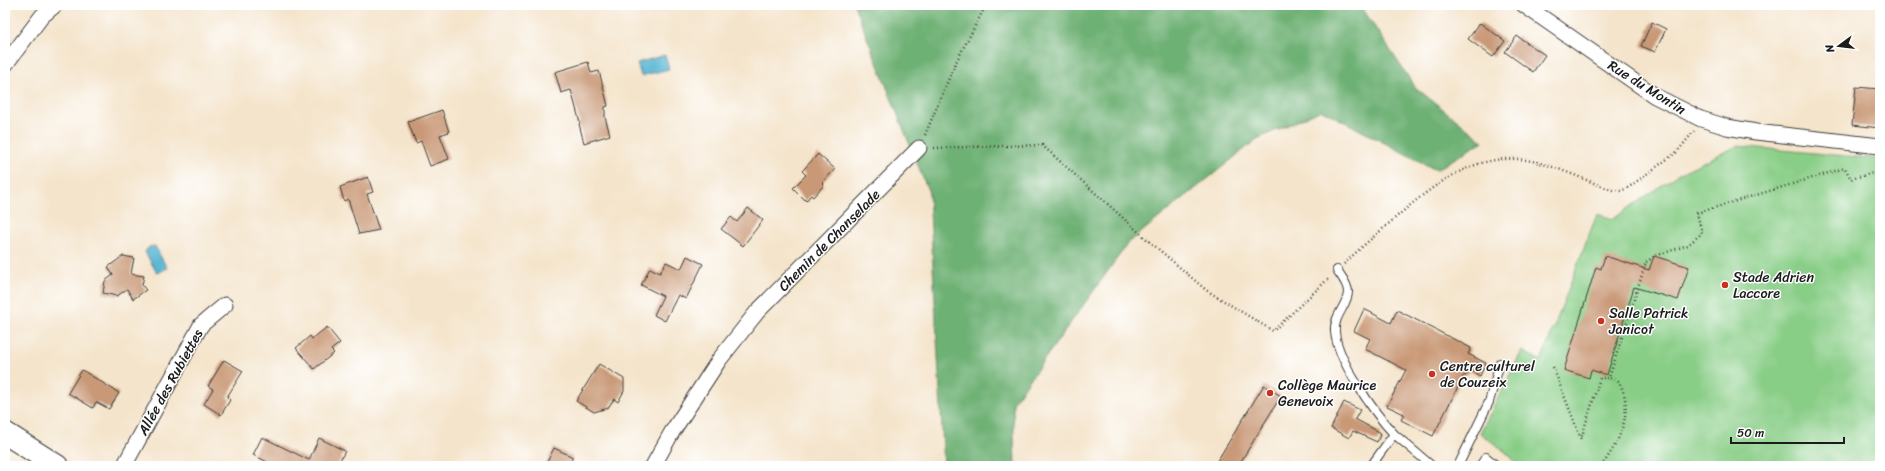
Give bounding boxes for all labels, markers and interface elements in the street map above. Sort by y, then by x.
north arrow [1819,26,1859,66]
text: N [1820,42,1840,56]
street label: Rue du Montin [1603,53,1691,122]
street label: Chemin de Chanselade [772,183,887,298]
place label: Stade Adrien Laccore [1733,265,1815,306]
marker: Stade Adrien Laccore [1720,280,1730,290]
place label: Salle Patrick Janicot [1608,301,1689,342]
marker: Salle Patrick Janicot [1596,316,1606,326]
street label: Allée des Rubiettes [130,324,210,441]
place label: Centre culturel de Couzeix [1440,354,1536,395]
marker: Centre culturel de Couzeix [1427,369,1437,379]
place label: Collège Maurice Genevoix [1278,373,1376,414]
marker: Collège Maurice Genevoix [1265,388,1275,398]
scale bar [1731,419,1844,445]
text: 50 m [1737,422,1764,444]

